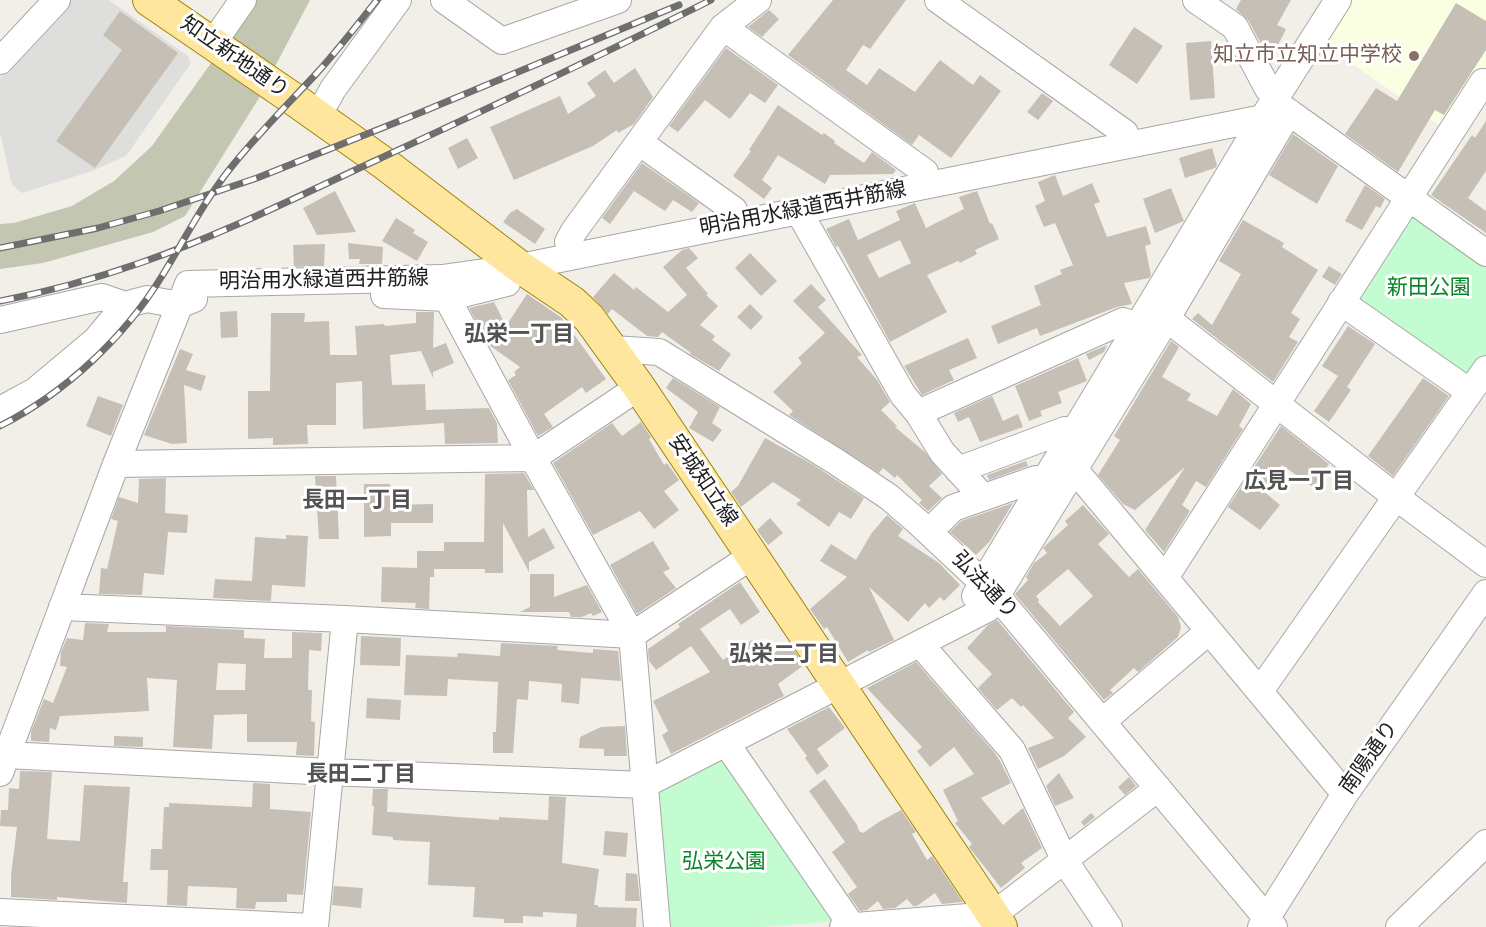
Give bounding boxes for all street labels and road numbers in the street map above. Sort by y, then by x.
street label: 知立新地通り [175,12,293,104]
street label: 明治用水緑道西井筋線 [698,178,908,242]
street label: 明治用水緑道西井筋線 [219,267,429,295]
street label: 安城知立線 [662,430,742,532]
street label: 弘法通り [946,547,1022,625]
street label: 南陽通り [1336,716,1404,800]

